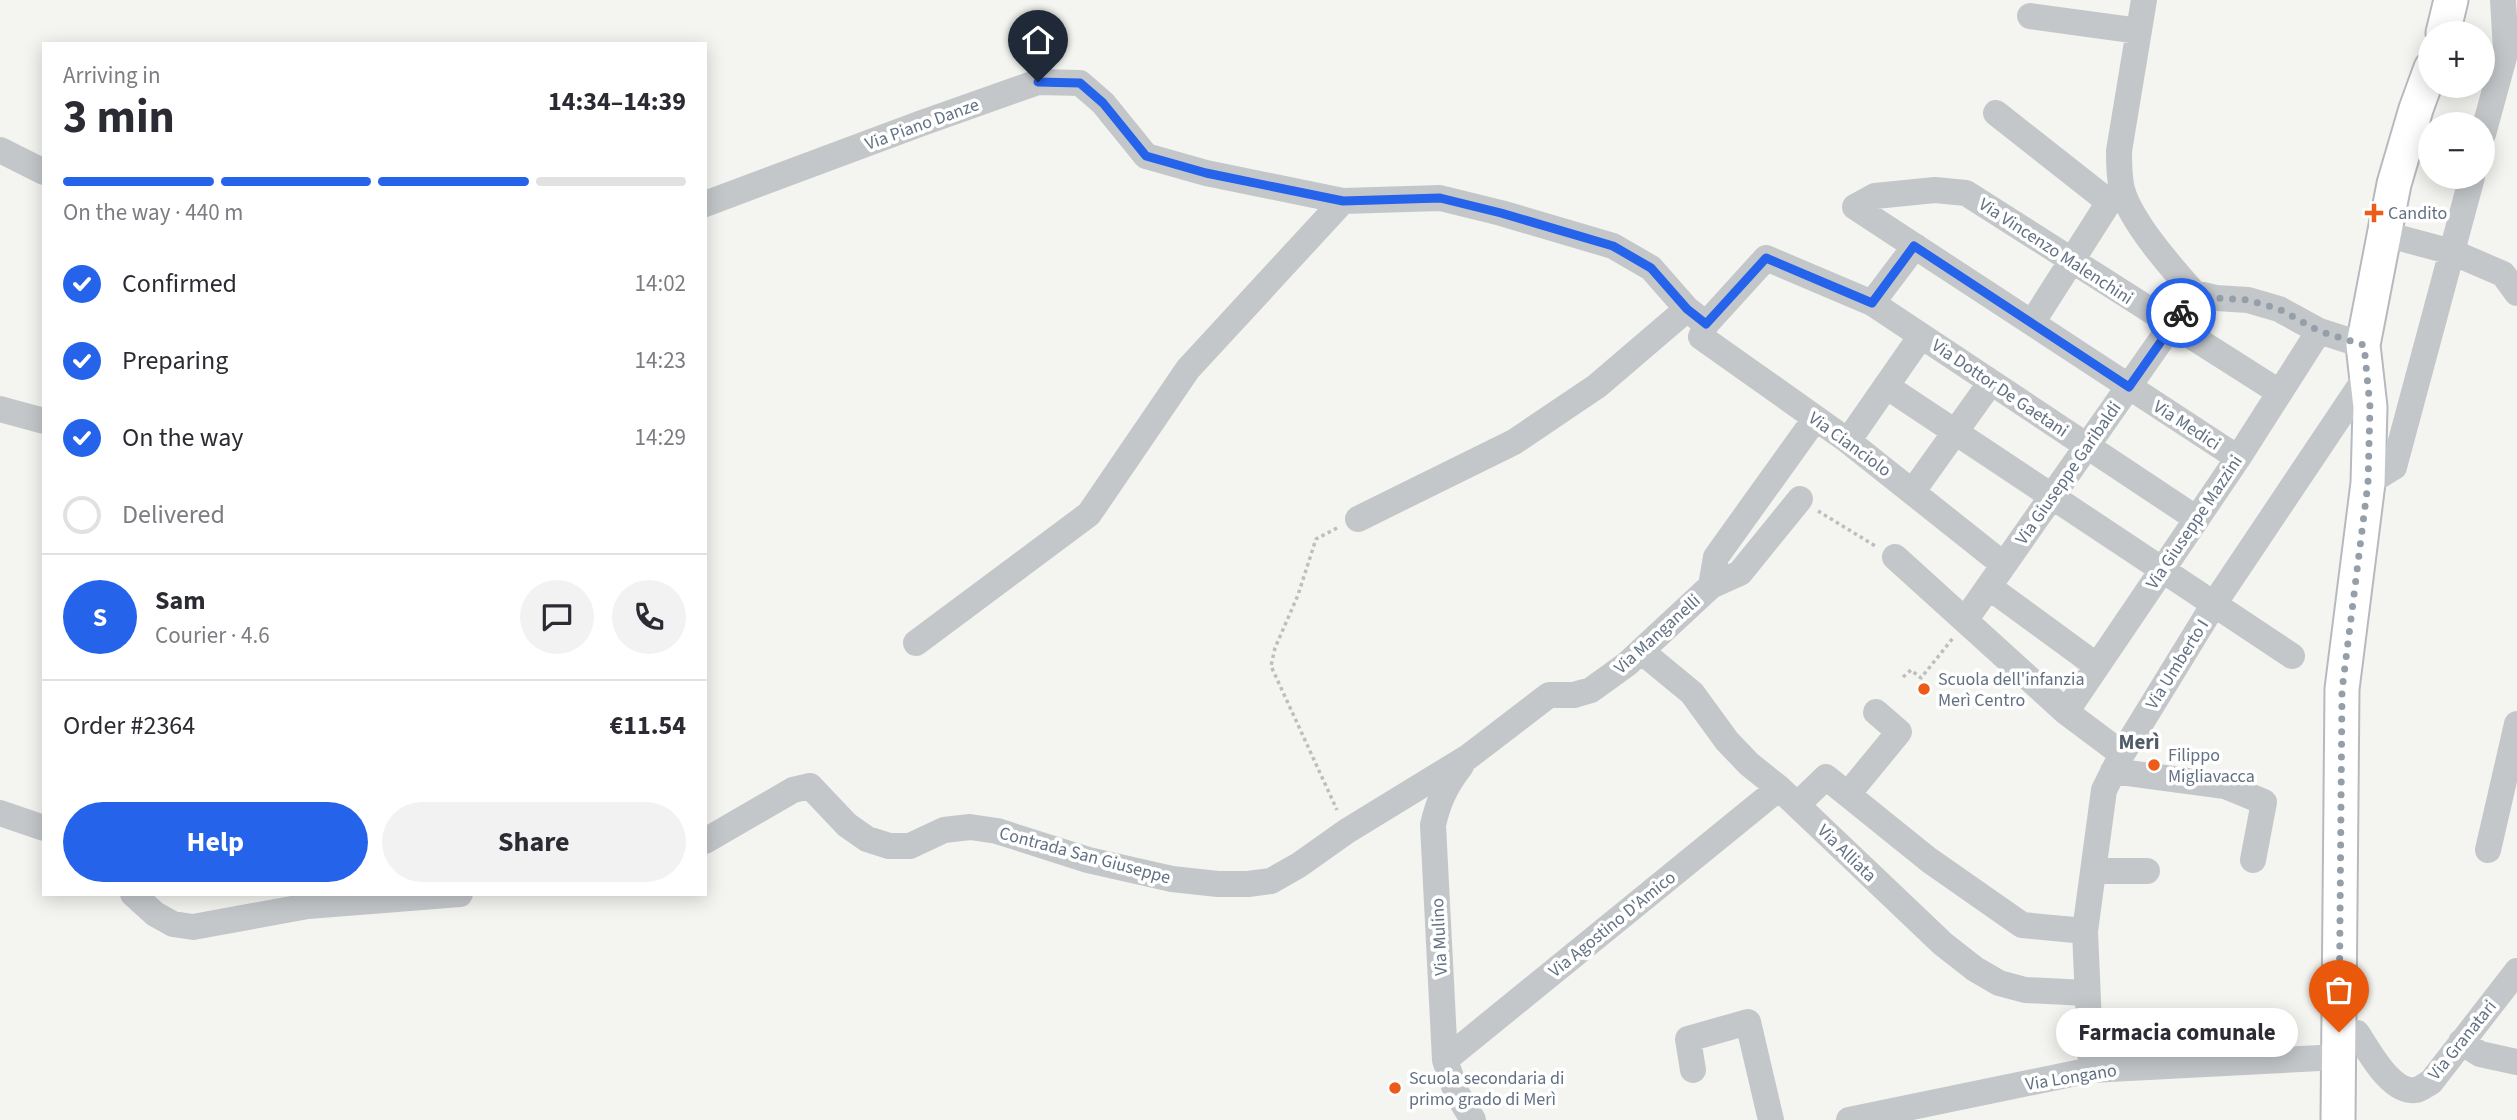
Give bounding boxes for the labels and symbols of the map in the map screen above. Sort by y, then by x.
pin [1008,10,1068,82]
street label: Via Piano Danze [862,92,983,157]
street label: Via Vincenzo Malenchini [1974,192,2138,311]
place label: Candito [2388,201,2447,226]
marker: Candito [2366,205,2382,221]
courier [2146,278,2216,348]
street label: Via Dottor De Gaetani [1927,333,2073,443]
street label: Via Medici [2148,394,2225,456]
street label: Via Giuseppe Garibaldi [2010,397,2127,550]
street label: Via Cianciolo [1803,406,1896,483]
street label: Via Giuseppe Mazzini [2140,450,2249,594]
street label: Via Manganelli [1609,589,1706,680]
street label: Via Umberto I [2140,614,2215,714]
place label: Scuola dell'infanzia Merì Centro [1938,667,2084,713]
marker: Scuola dell'infanzia Merì Centro [1916,681,1932,697]
district label: Merì [2118,727,2160,757]
place label: Filippo Migliavacca [2168,743,2255,789]
marker: Filippo Migliavacca [2146,757,2162,773]
street label: Via Alliata [1812,819,1882,888]
street label: Contrada San Giuseppe [996,821,1173,890]
street label: Via Agostino D'Amico [1543,865,1681,983]
street label: Via Mulino [1425,897,1454,977]
pin [2309,960,2369,1032]
street label: Via Granatari [2422,995,2502,1086]
callout: Farmacia comunale [2056,1007,2297,1056]
street label: Via Longano [2024,1058,2118,1097]
place label: Scuola secondaria di primo grado di Merì [1409,1066,1564,1112]
marker: Scuola secondaria di primo grado di Merì [1387,1080,1403,1096]

